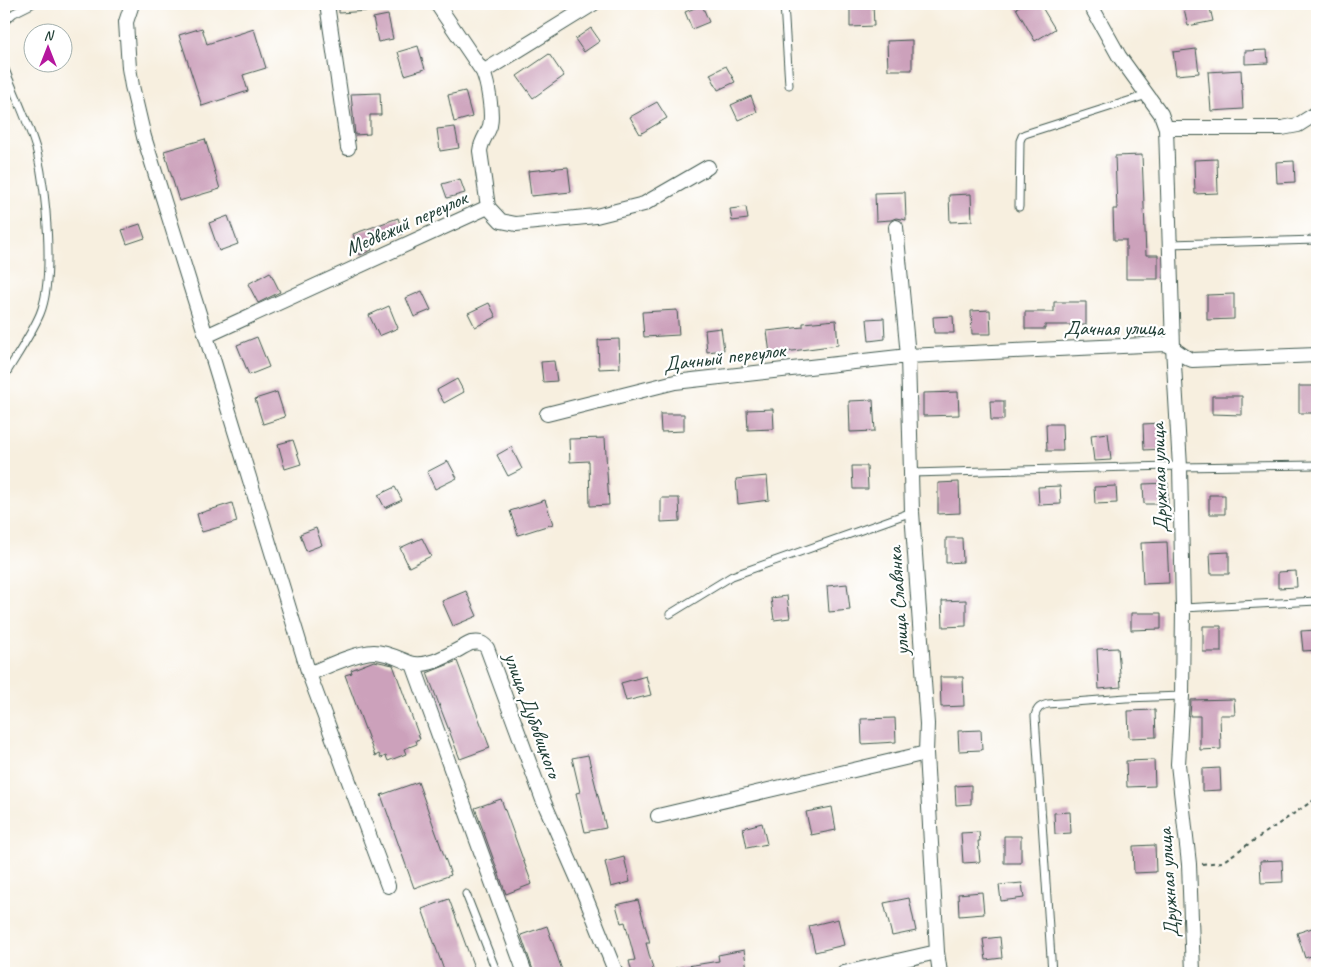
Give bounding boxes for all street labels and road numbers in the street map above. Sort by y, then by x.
street label: Медвежий переулок [341,184,473,261]
street label: Дачная улица [1064,315,1167,341]
street label: Дачный переулок [662,336,789,377]
street label: Дружная улица [1144,420,1174,533]
street label: улица Славянка [881,543,915,658]
street label: улица Дубовицкого [498,647,569,784]
street label: Дружная улица [1151,825,1185,939]

